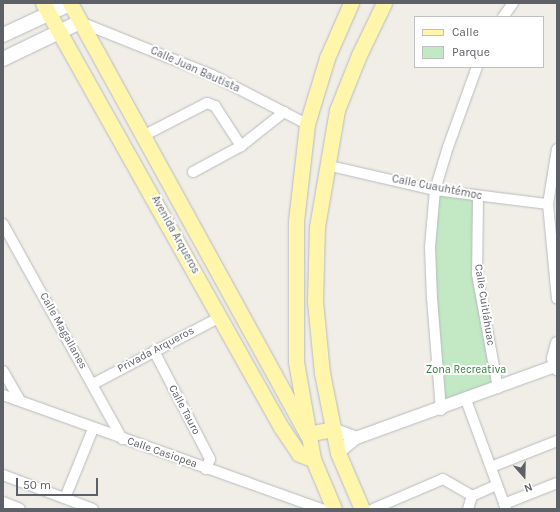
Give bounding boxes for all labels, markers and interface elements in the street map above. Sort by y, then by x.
legend [414,16,544,68]
text: Calle [452,25,479,39]
street label: Calle Juan Bautista [148,44,242,96]
text: Parque [452,45,490,59]
street label: Calle Cuauhtémoc [391,173,483,203]
street label: Avenida Arqueros [148,194,202,276]
street label: Calle Cuitláhuac [471,263,497,347]
street label: Calle Magallanes [37,291,89,371]
street label: Privada Arqueros [115,324,197,376]
park label: Zona Recreativa [426,363,506,377]
street label: Calle Tauro [165,383,203,437]
street label: Calle Casiopea [125,435,199,471]
north arrow [504,456,544,496]
scale bar [18,470,100,496]
text: 50 m [23,478,51,492]
text: N [522,480,534,495]

